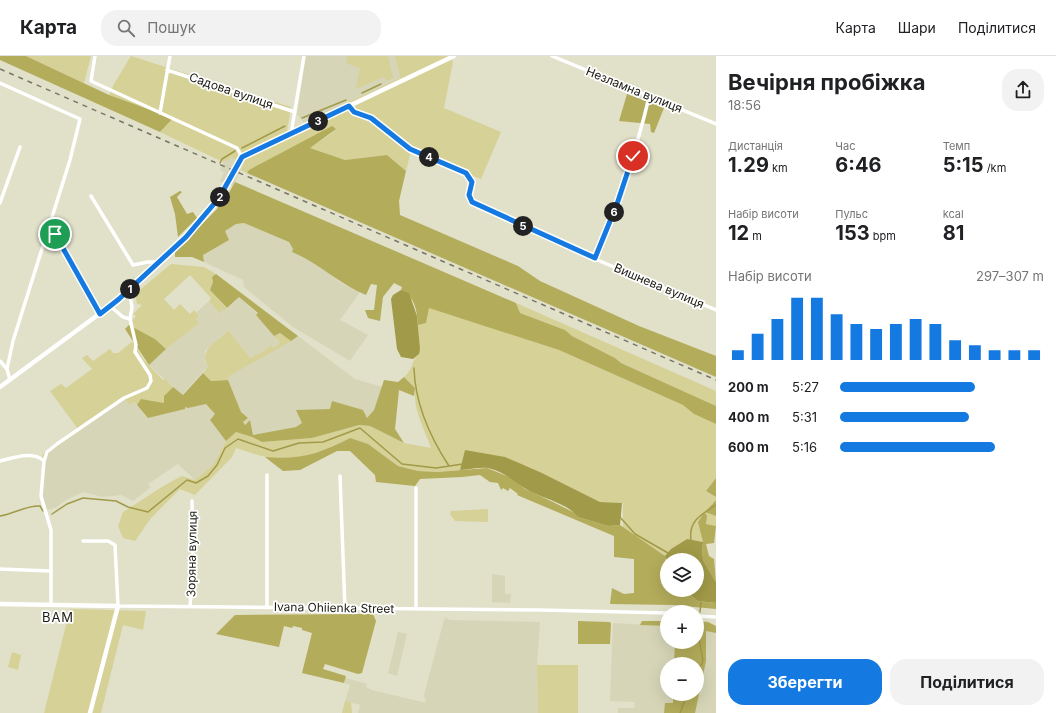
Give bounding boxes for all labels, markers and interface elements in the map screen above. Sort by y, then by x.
search box [101,10,381,46]
text: Карта [20,16,77,39]
icon: search [115,17,137,39]
text: Пошук [147,18,196,37]
text: Карта [836,19,876,36]
text: Шари [898,19,936,36]
text: Поділитися [958,19,1036,36]
street label: Незламна вулиця [584,63,685,116]
street label: Садова вулиця [187,69,275,112]
text: Вечірня пробіжка [728,69,925,95]
button: share [1002,69,1044,111]
text: 18:56 [728,97,761,113]
pin: 3 [308,111,328,131]
text: 3 [314,114,322,128]
pin [616,139,650,173]
text: Дистанція [728,139,783,153]
text: Час [835,139,856,153]
text: Темп [943,139,970,153]
icon: check [622,145,644,167]
pin: 4 [419,147,439,167]
text: 4 [425,150,433,164]
text: 1.29 [728,153,769,177]
text: 6:46 [835,153,882,177]
text: 5:15 [943,153,984,177]
text: km [769,161,788,175]
text: /km [984,161,1006,175]
pin: 2 [210,187,230,207]
text: 2 [217,190,223,204]
pin: 6 [604,202,624,222]
text: 6 [610,205,618,219]
text: Набір висоти [728,207,799,221]
text: Пульс [835,207,868,221]
text: kcal [943,207,964,221]
pin: 5 [513,216,533,236]
pin [38,217,72,251]
text: 5 [519,219,527,233]
text: 12 [728,221,749,245]
text: 153 [835,221,870,245]
text: 81 [943,221,964,245]
icon: arrive [44,223,66,245]
text: m [749,229,762,243]
text: bpm [870,229,896,243]
street label: Вишнева вулиця [612,260,707,311]
text: Набір висоти [728,268,812,284]
text: 297–307 m [976,268,1044,284]
pin: 1 [120,279,140,299]
text: 1 [128,282,132,296]
text: 200 m [728,379,769,395]
text: 5:27 [792,379,819,395]
text: 400 m [728,409,769,425]
text: 5:31 [792,409,817,425]
text: 600 m [728,439,769,455]
text: 5:16 [792,439,817,455]
street label: Зоряна вулиця [183,511,200,597]
map controls [660,553,704,701]
button: layers [660,553,704,597]
street label: Ivana Ohiienka Street [274,599,395,616]
button: + [660,605,704,649]
district label: BAM [42,609,74,625]
button: − [660,657,704,701]
button: Зберегти [728,659,882,705]
button: Поділитися [890,659,1044,705]

